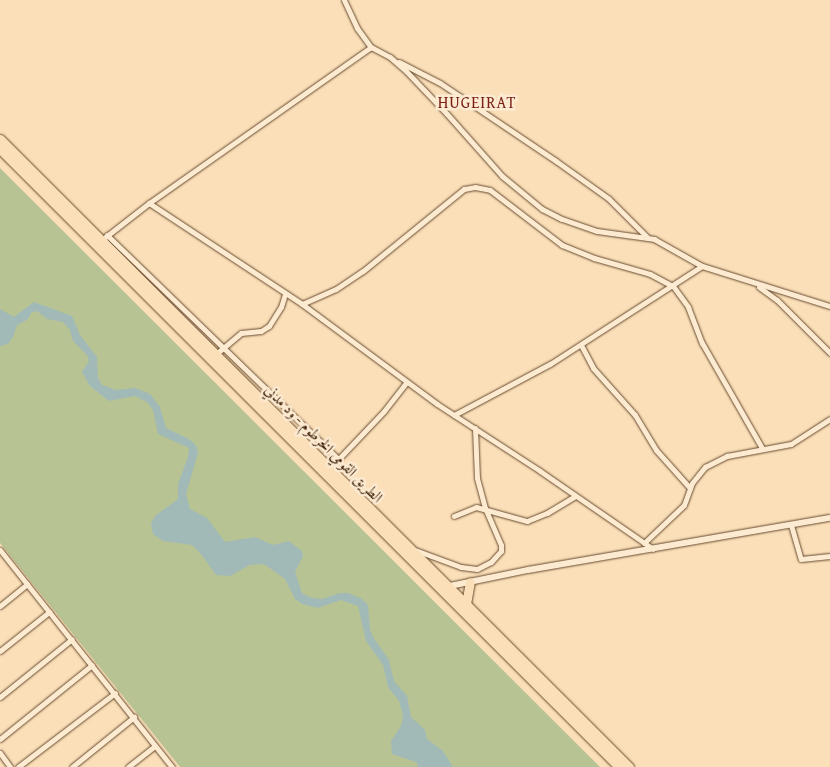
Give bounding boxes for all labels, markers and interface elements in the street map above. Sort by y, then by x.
district label: HUGEIRAT [437,92,517,112]
street label: الطريق القومي الخرطوم - ود مدني [261,380,387,506]

